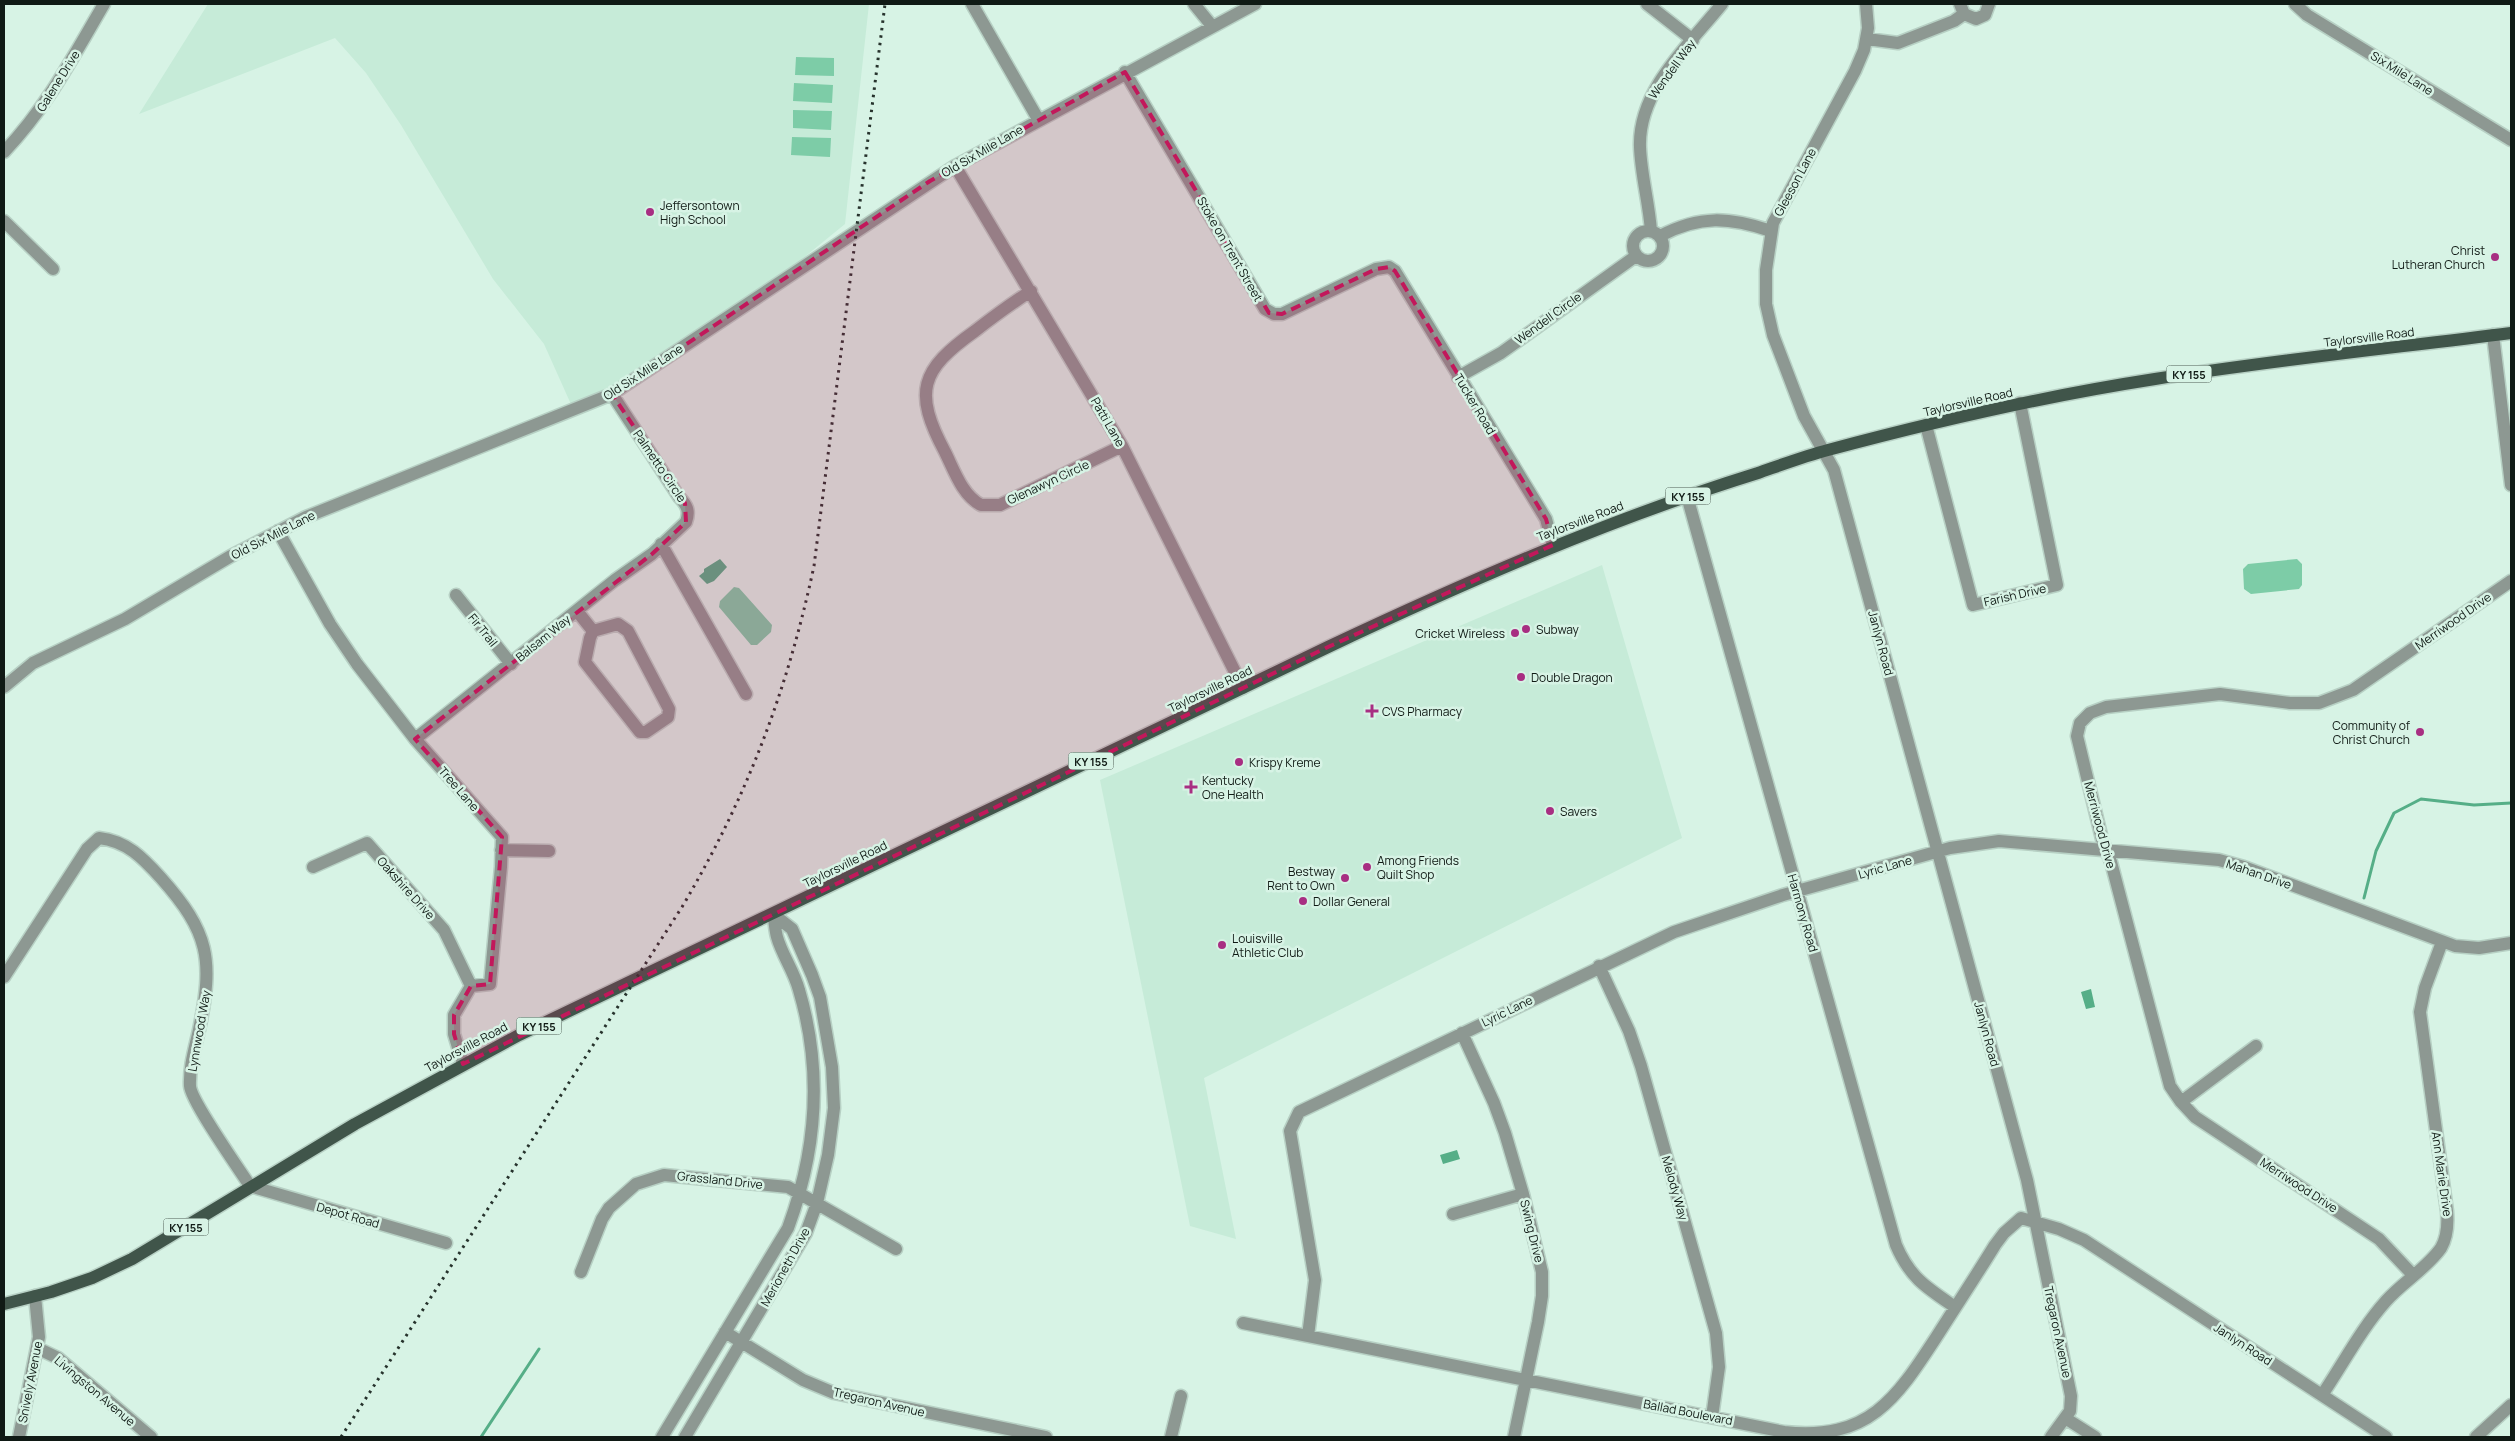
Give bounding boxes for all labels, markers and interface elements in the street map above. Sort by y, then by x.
street label: Wendell Way [1645,35,1700,102]
street label: Galene Drive [32,47,84,115]
street label: Six Mile Lane [2367,47,2437,99]
street label: Old Six Mile Lane [938,121,1026,181]
street label: Gleeson Lane [1770,145,1820,219]
street label: Stoke on Trent Street [1193,194,1267,305]
place label: Jeffersontown High School [660,197,740,228]
marker: Jeffersontown High School [644,206,656,218]
place label: Christ Lutheran Church [2392,242,2485,273]
marker: Christ Lutheran Church [2489,251,2501,263]
street label: Wendell Circle [1511,288,1585,348]
street label: Taylorsville Road [2323,323,2415,351]
street label: Old Six Mile Lane [600,340,686,404]
road number: KY 155 [2166,366,2212,382]
street label: Tucker Road [1450,370,1500,438]
street label: Taylorsville Road [1922,383,2014,421]
street label: Patti Lane [1087,394,1129,450]
street label: Palmetto Circle [630,426,690,506]
street label: Glenawyn Circle [1004,456,1092,508]
road number: KY 155 [1666,488,1710,504]
street label: Taylorsville Road [1534,497,1626,545]
street label: Old Six Mile Lane [228,507,318,563]
street label: Farish Drive [1982,580,2048,610]
street label: Merriwood Drive [2412,588,2494,654]
street label: Janlyn Road [1864,609,1898,677]
street label: Fir Trail [464,610,502,650]
street label: Balsam Way [512,610,574,665]
place label: Subway [1536,621,1580,638]
marker: Subway [1520,623,1532,635]
place label: Cricket Wireless [1415,625,1505,642]
marker: Cricket Wireless [1509,627,1521,639]
street label: Taylorsville Road [1165,661,1255,717]
place label: Double Dragon [1531,669,1613,686]
marker: Double Dragon [1515,671,1527,683]
place label: CVS Pharmacy [1382,703,1463,720]
marker: CVS Pharmacy [1366,705,1378,717]
place label: Community of Christ Church [2332,717,2411,748]
marker: Community of Christ Church [2414,726,2426,738]
road number: KY 155 [1068,752,1114,769]
place label: Krispy Kreme [1249,754,1320,771]
marker: Krispy Kreme [1233,756,1245,768]
street label: Tree Lane [435,763,483,815]
place label: Kentucky One Health [1202,772,1264,803]
marker: Kentucky One Health [1184,780,1198,794]
street label: Merriwood Drive [2080,780,2120,870]
place label: Savers [1560,803,1597,820]
marker: Savers [1544,805,1556,817]
street label: Taylorsville Road [800,836,890,892]
street label: Lyric Lane [1856,851,1914,883]
place label: Among Friends Quilt Shop [1377,852,1459,883]
street label: Oakshire Drive [373,853,439,923]
street label: Mahan Drive [2224,855,2294,893]
marker: Among Friends Quilt Shop [1361,861,1373,873]
place label: Bestway Rent to Own [1267,863,1336,894]
marker: Bestway Rent to Own [1339,872,1351,884]
street label: Harmony Road [1784,872,1822,954]
place label: Dollar General [1313,893,1390,910]
marker: Dollar General [1297,895,1309,907]
place label: Louisville Athletic Club [1232,930,1303,961]
marker: Louisville Athletic Club [1216,939,1228,951]
street label: Lynnwood Way [183,988,215,1073]
street label: Lyric Lane [1479,991,1535,1031]
street label: Janlyn Road [1970,1000,2004,1068]
street label: Taylorsville Road [422,1018,510,1076]
road number: KY 155 [516,1018,562,1034]
street label: Ann Marie Drive [2428,1130,2456,1218]
street label: Melody Way [1658,1154,1692,1223]
street label: Merriwood Drive [2257,1154,2341,1216]
street label: Grassland Drive [676,1167,764,1193]
street label: Depot Road [315,1198,381,1232]
street label: Swing Drive [1516,1198,1548,1264]
road number: KY 155 [164,1218,208,1236]
street label: Merioneth Drive [756,1224,814,1310]
street label: Tregaron Avenue [2040,1285,2076,1379]
street label: Janlyn Road [2210,1319,2276,1369]
street label: Snively Avenue [14,1340,46,1424]
street label: Livingston Avenue [51,1352,139,1430]
street label: Tregaron Avenue [832,1383,926,1421]
street label: Ballad Boulevard [1642,1395,1734,1429]

